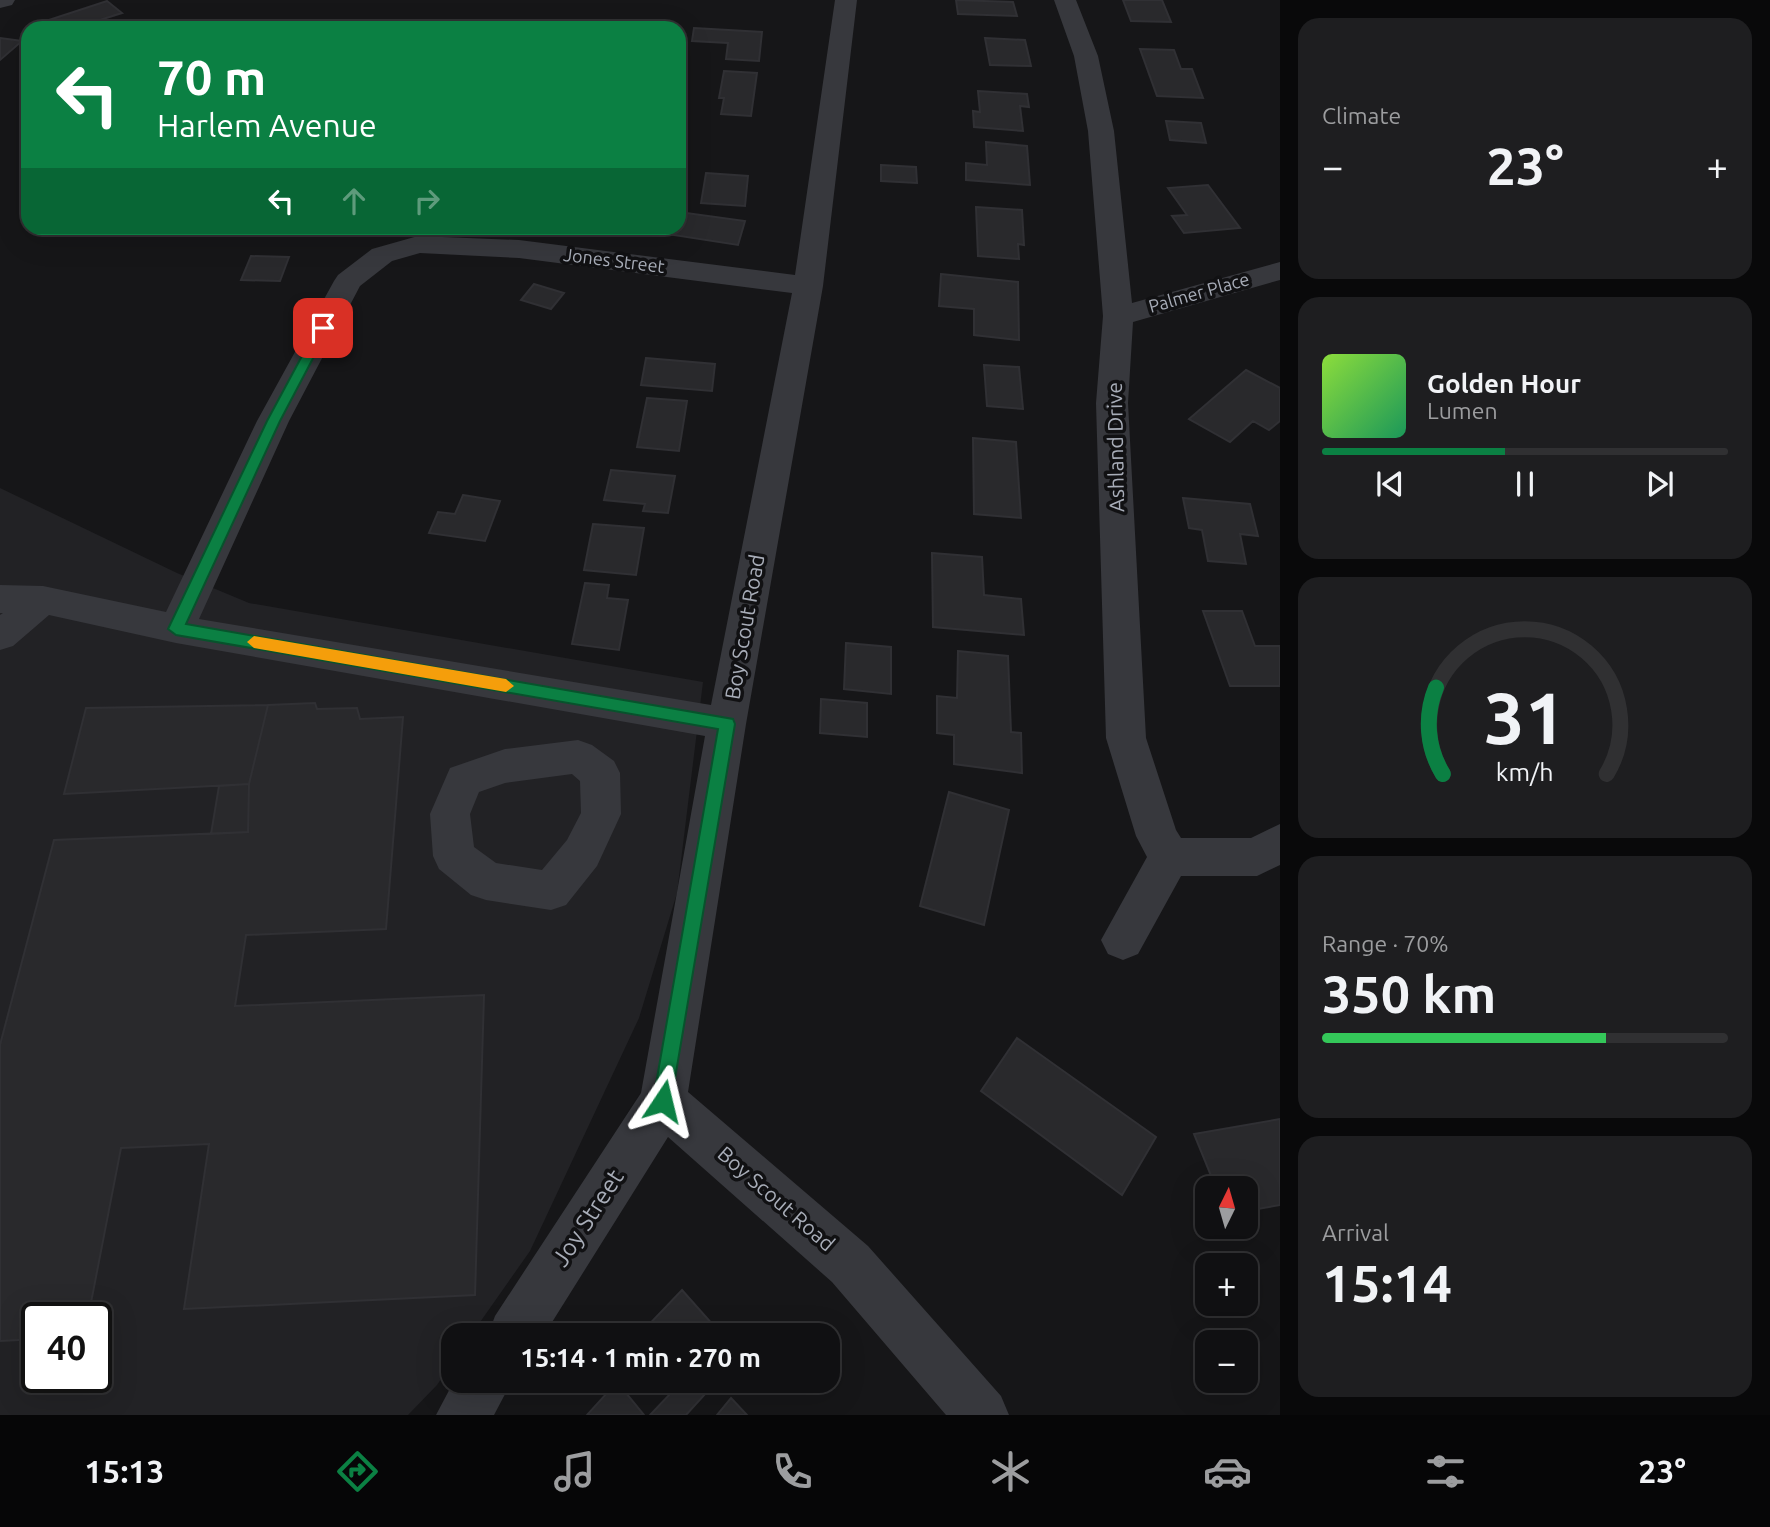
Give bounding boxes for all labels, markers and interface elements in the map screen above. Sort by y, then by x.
icon: left [42,49,133,140]
text: 70 m [157,49,266,104]
text: Climate [1322,103,1401,128]
text: Harlem Avenue [157,107,377,143]
text: 23° [1486,137,1564,195]
text: − [1322,145,1343,187]
text: + [1707,145,1728,187]
icon: left [262,182,300,220]
icon: ahead [335,182,373,220]
icon: right [408,182,446,220]
street label: Jones Street [562,244,666,276]
street label: Palmer Place [1146,268,1251,316]
pin [293,298,353,358]
icon: arrive [304,309,342,347]
text: Golden Hour [1427,369,1581,398]
street label: Ashland Drive [1102,382,1128,512]
text: Lumen [1427,398,1498,423]
icon: previous [1371,465,1409,503]
icon: pause [1506,465,1544,503]
icon: next [1641,465,1679,503]
street label: Boy Scout Road [719,552,769,701]
text: 31 [1484,676,1566,758]
text: km/h [1496,757,1554,785]
text: Range · 70% [1322,931,1449,956]
text: 350 km [1322,965,1496,1023]
position arrow [626,1064,700,1138]
street label: Boy Scout Road [713,1141,840,1256]
street label: Joy Street [546,1164,629,1271]
north arrow [1195,1176,1258,1239]
map controls [1195,1176,1258,1393]
text: Arrival [1322,1220,1389,1245]
button: + [1195,1253,1258,1316]
text: 15:14 [1322,1254,1452,1312]
speed limit sign: 40 [21,1302,112,1393]
button: − [1195,1330,1258,1393]
text: 15:14 · 1 min · 270 m [520,1343,761,1372]
icon: directions [333,1447,382,1496]
icon: music [550,1447,599,1496]
icon: phone [768,1447,817,1496]
icon: climate [986,1447,1035,1496]
icon: car [1203,1447,1252,1496]
icon: filters [1421,1447,1470,1496]
text: 15:13 [84,1453,164,1489]
text: 23° [1638,1453,1686,1489]

